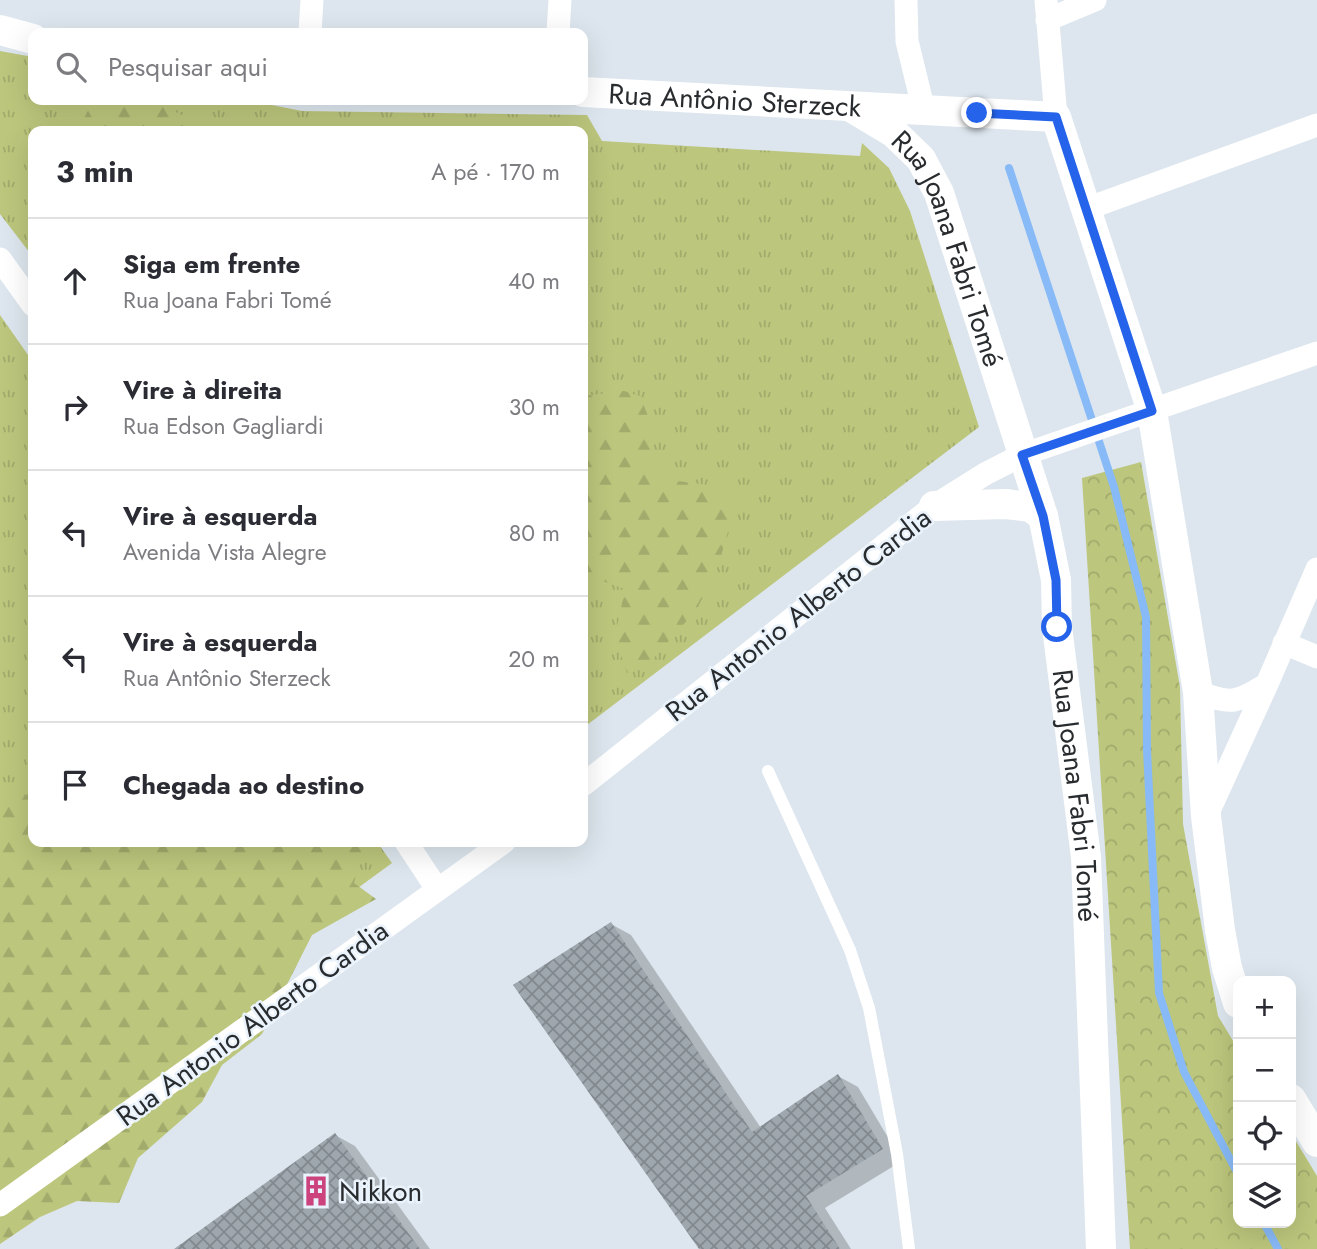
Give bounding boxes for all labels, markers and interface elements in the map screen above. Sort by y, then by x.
search box [28,28,588,105]
icon: search [52,48,90,86]
text: Pesquisar aqui [108,48,268,86]
street label: Rua Antônio Sterzeck [607,73,863,128]
route end [961,97,992,128]
street label: Rua Joana Fabri Tomé [882,121,1014,372]
text: 3 min [56,150,134,193]
text: A pé · 170 m [431,155,560,189]
text: Siga em frente [123,245,300,283]
icon: ahead [56,262,94,300]
text: 40 m [508,264,560,298]
text: Rua Joana Fabri Tomé [123,283,332,317]
text: Vire à direita [123,371,282,409]
icon: right [56,388,94,426]
text: 30 m [509,390,560,424]
text: Rua Edson Gagliardi [123,409,324,443]
text: Vire à esquerda [123,497,318,535]
street label: Rua Antonio Alberto Cardia [657,497,940,731]
icon: left [56,514,94,552]
text: 80 m [509,516,560,550]
text: Avenida Vista Alegre [123,535,327,569]
route start [1041,611,1072,642]
text: Vire à esquerda [123,623,318,661]
icon: left [56,640,94,678]
text: 20 m [508,642,560,676]
text: Rua Antônio Sterzeck [123,661,331,695]
street label: Rua Joana Fabri Tomé [1042,667,1108,923]
icon: arrive [56,766,94,804]
text: Chegada ao destino [123,766,364,804]
street label: Rua Antonio Alberto Cardia [108,911,397,1136]
map controls [1233,976,1296,1228]
button: + [1233,976,1296,1039]
button: − [1233,1039,1296,1102]
button: locate [1233,1102,1296,1165]
button: layers [1233,1165,1296,1228]
place label: Nikkon [339,1171,422,1212]
building icon: Nikkon [299,1174,333,1208]

